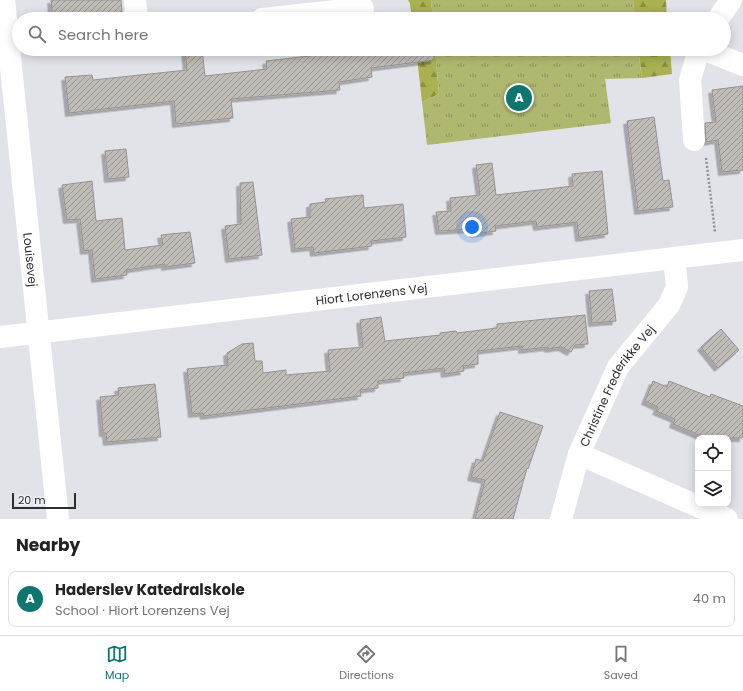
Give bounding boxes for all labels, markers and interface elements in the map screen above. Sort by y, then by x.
search box [12,12,731,56]
icon: search [26,23,48,45]
text: Search here [58,24,148,45]
pin: A [506,83,532,113]
your location [462,217,482,237]
street label: Louisevej [20,232,42,288]
street label: Hiort Lorenzens Vej [315,279,428,308]
street label: Christine Frederikke Vej [575,321,658,449]
map controls [695,435,731,507]
button: locate [695,435,731,471]
button: layers [695,471,731,507]
scale bar [12,491,76,510]
text: 20 m [18,492,46,508]
text: Nearby [16,533,80,557]
text: Haderslev Katedralskole [55,579,245,600]
text: A [25,589,35,608]
text: 40 m [693,589,726,608]
text: School · Hiort Lorenzens Vej [55,601,230,620]
tab: Map [105,643,129,684]
tab: Directions [339,643,394,684]
tab: Saved [604,643,638,684]

